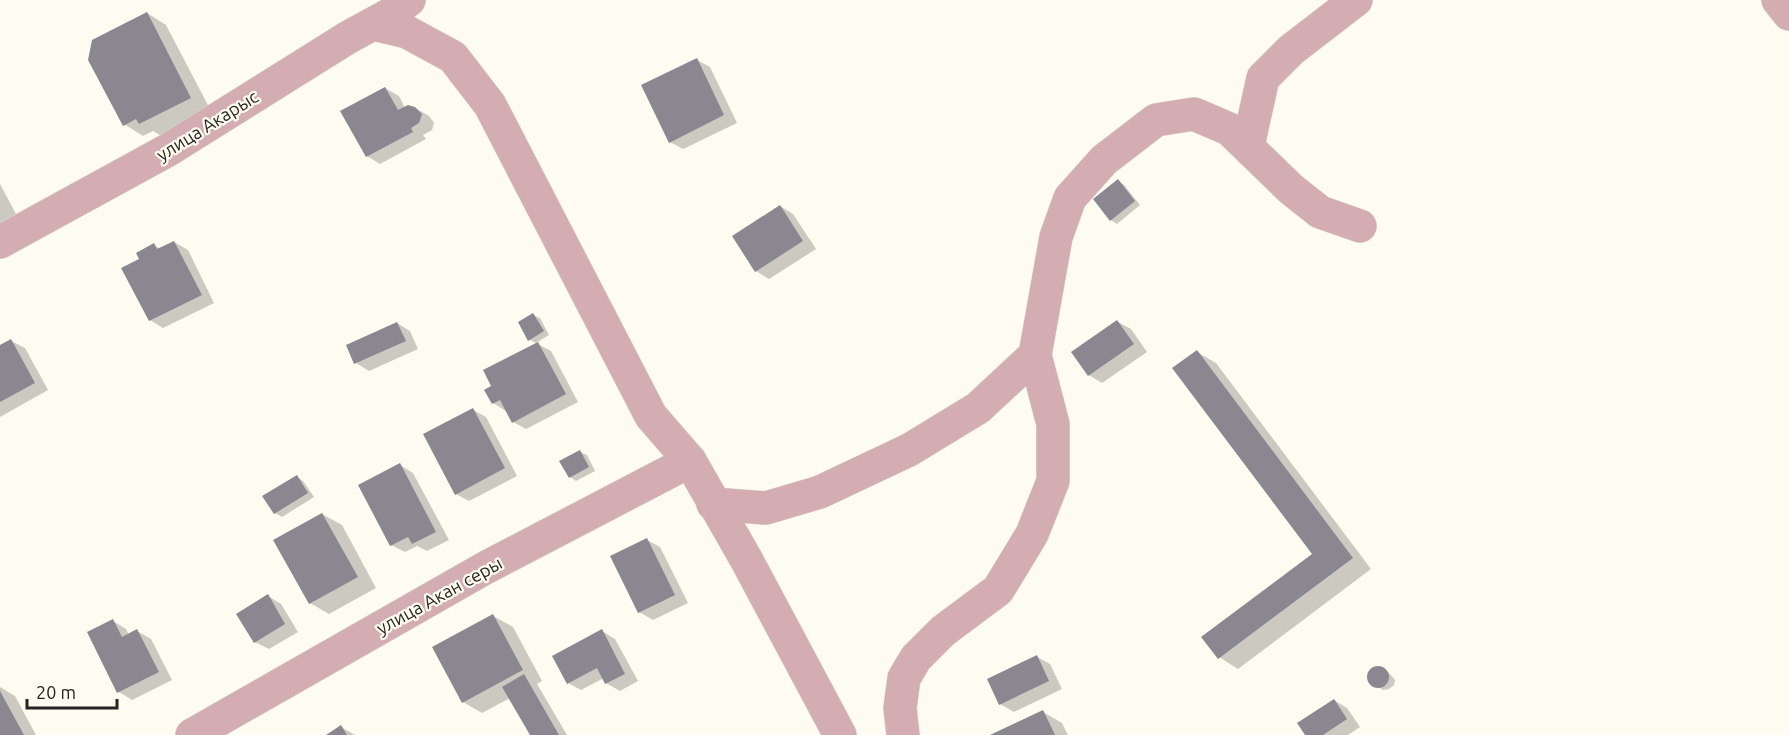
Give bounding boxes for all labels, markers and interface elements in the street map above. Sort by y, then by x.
street label: улица Акарыс [153,86,261,164]
street label: улица Акан серы [373,552,505,638]
scale bar [27,672,117,710]
text: 20 m [36,682,76,702]

